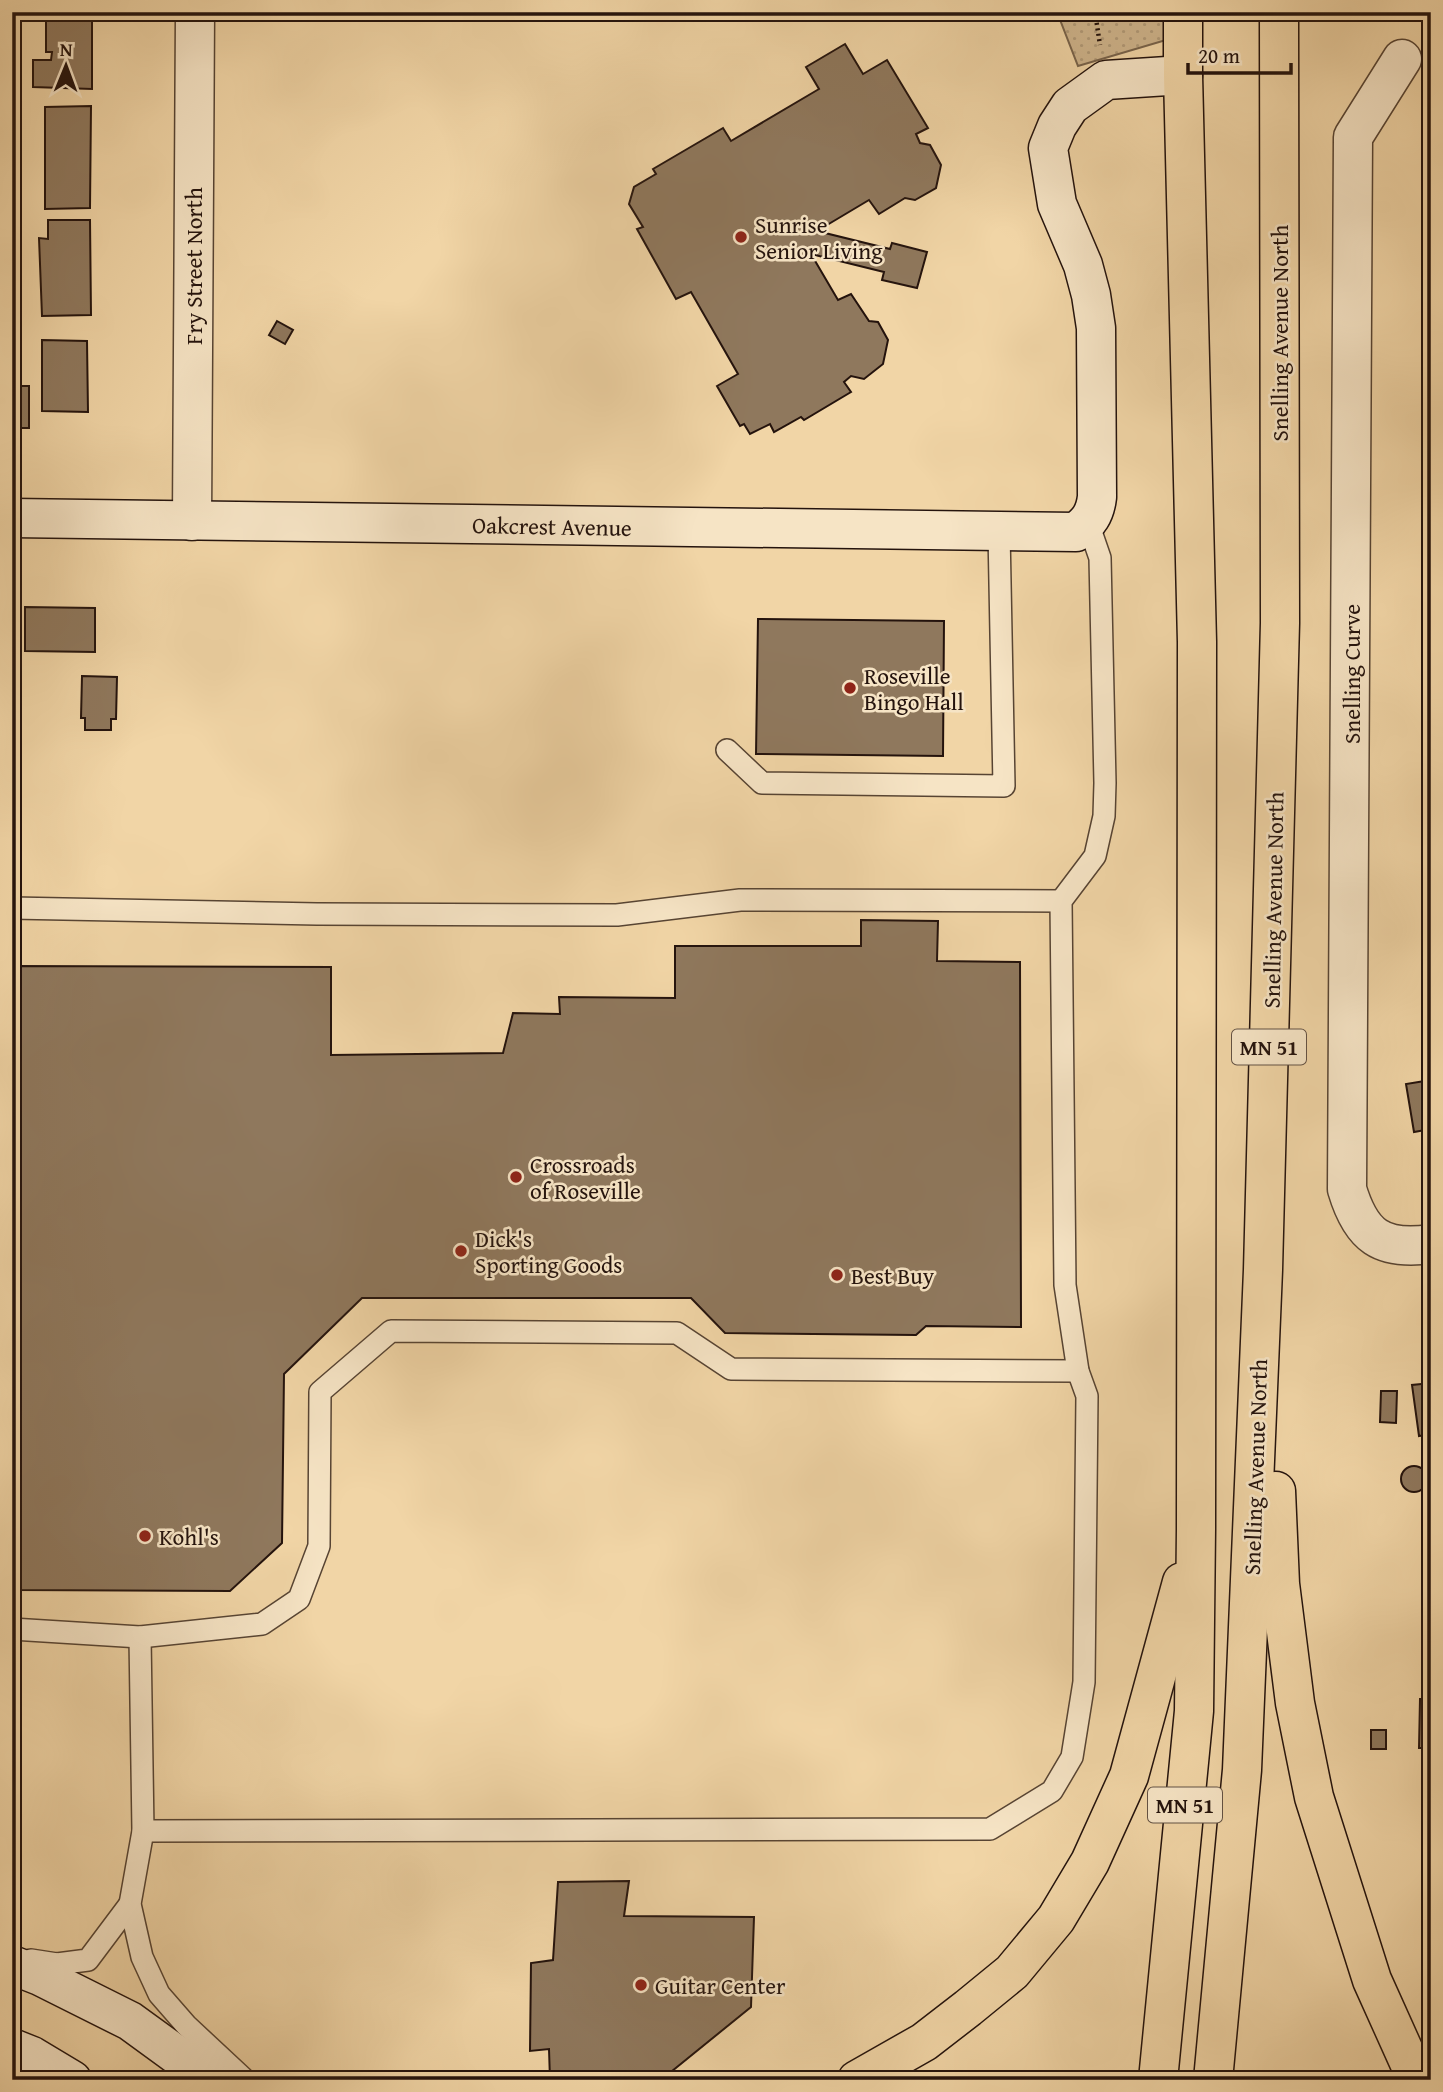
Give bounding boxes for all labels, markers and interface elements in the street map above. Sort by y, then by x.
north arrow [32,32,102,102]
scale bar [1188,32,1291,76]
text: N [60,35,73,63]
text: 20 m [1198,40,1240,71]
street label: Fry Street North [177,187,210,345]
place label: Sunrise Senior Living [755,208,883,267]
street label: Snelling Avenue North [1263,225,1296,441]
marker: Sunrise Senior Living [733,229,749,245]
street label: Oakcrest Avenue [472,508,632,544]
street label: Snelling Curve [1335,604,1368,744]
place label: Roseville Bingo Hall [864,659,964,718]
marker: Roseville Bingo Hall [842,680,858,696]
street label: Snelling Avenue North [1255,791,1291,1009]
road number: MN 51 [1232,1030,1306,1064]
place label: Crossroads of Roseville [530,1148,641,1207]
marker: Crossroads of Roseville [508,1169,524,1185]
place label: Dick's Sporting Goods [475,1222,622,1281]
marker: Dick's Sporting Goods [453,1243,469,1259]
place label: Best Buy [851,1259,935,1292]
marker: Best Buy [829,1267,845,1283]
street label: Snelling Avenue North [1235,1358,1275,1576]
place label: Kohl's [159,1520,219,1553]
marker: Kohl's [137,1528,153,1544]
road number: MN 51 [1148,1787,1222,1822]
place label: Guitar Center [655,1969,786,2002]
marker: Guitar Center [633,1977,649,1993]

